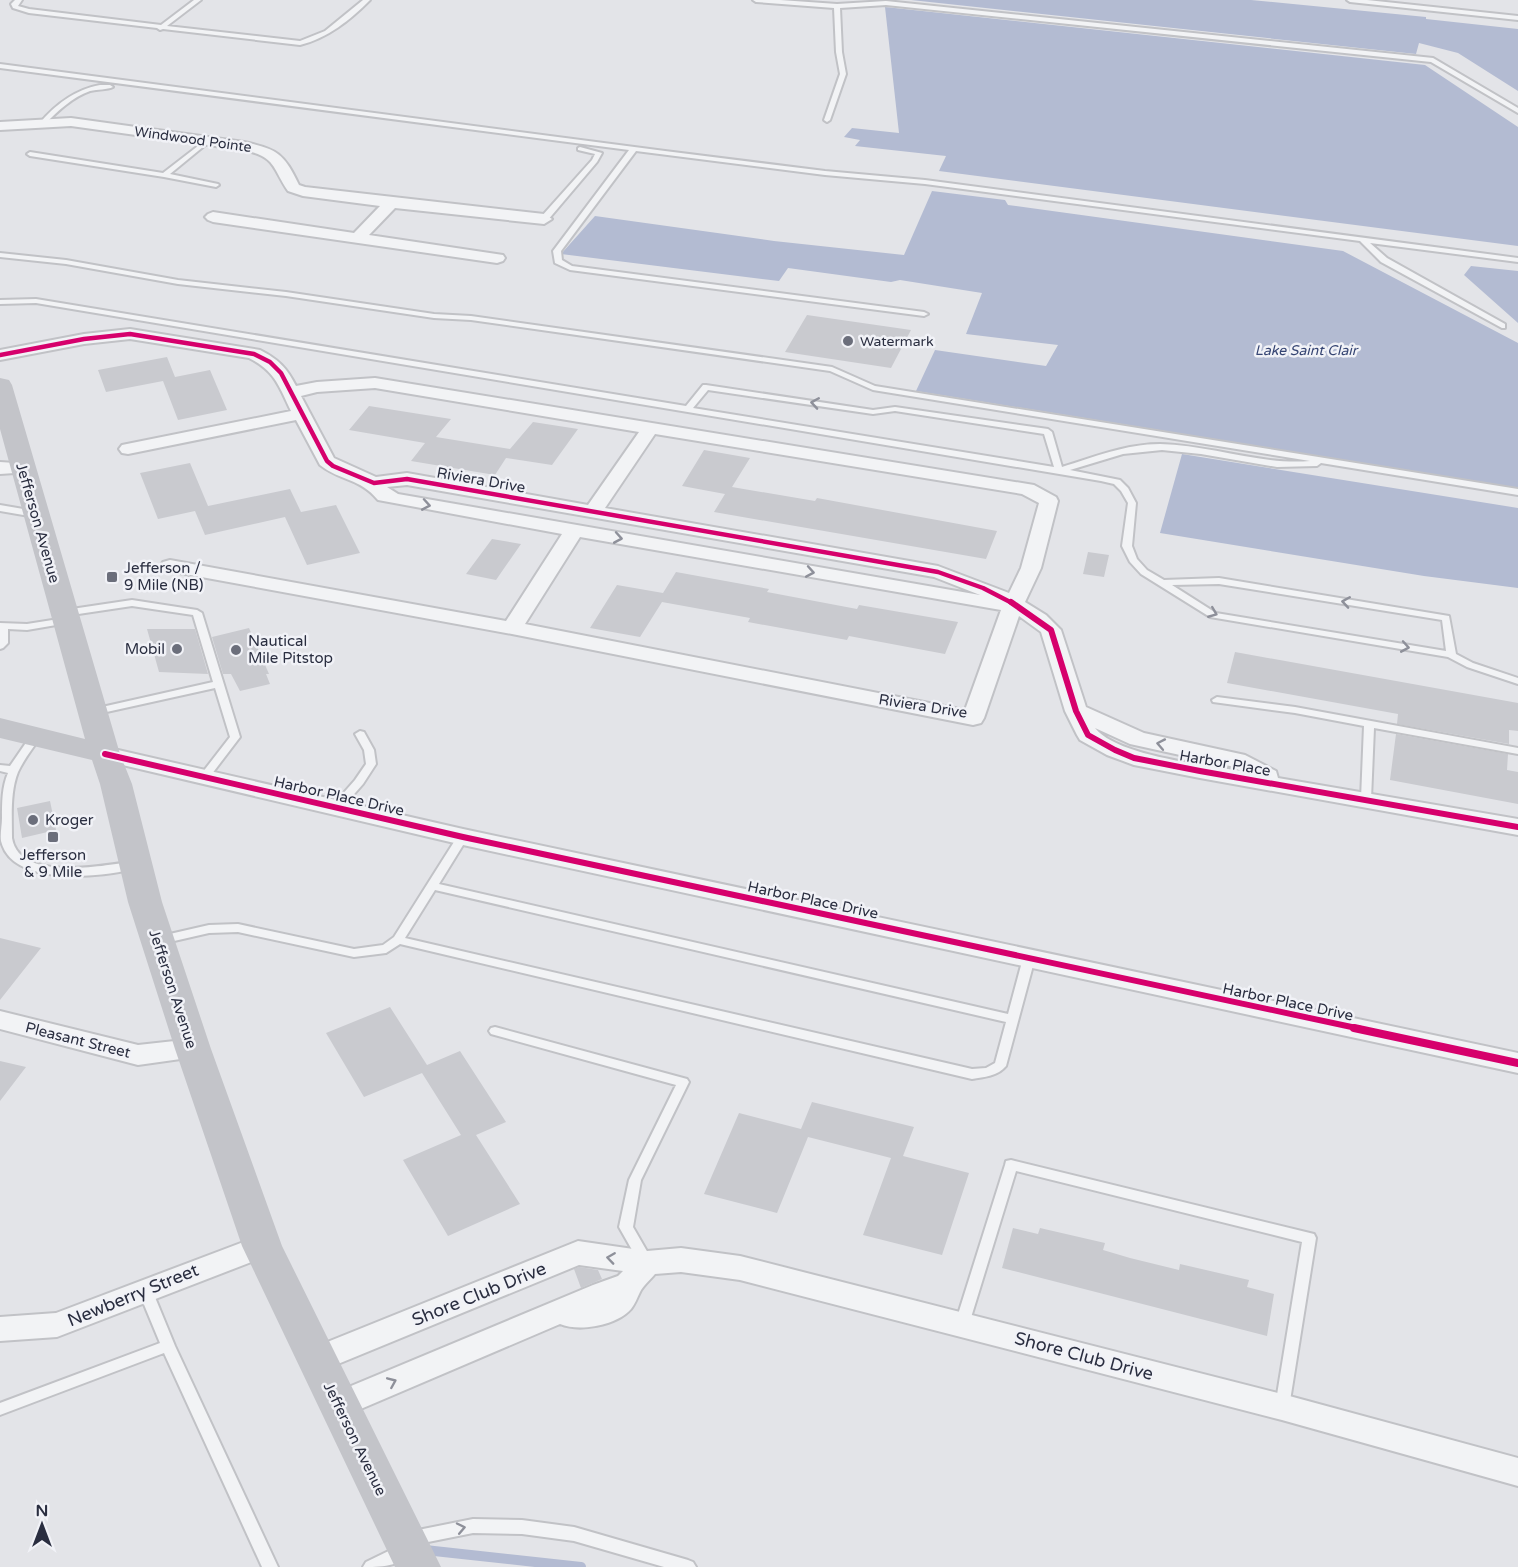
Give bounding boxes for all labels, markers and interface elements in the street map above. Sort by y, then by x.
street label: Windwood Pointe [133,123,253,156]
place label: Watermark [860,333,934,350]
marker: Watermark [841,334,855,348]
water label: Lake Saint Clair [1255,342,1359,359]
one-way arrow [811,398,820,410]
street label: Jefferson Avenue [12,461,64,585]
street label: Riviera Drive [435,463,527,497]
one-way arrow [422,498,431,510]
one-way arrow [614,532,623,544]
place label: Jefferson / 9 Mile (NB) [124,559,203,594]
one-way arrow [806,566,815,578]
marker: Jefferson / 9 Mile (NB) [105,570,119,584]
one-way arrow [1342,596,1352,609]
one-way arrow [1208,605,1218,618]
place label: Nautical Mile Pitstop [248,632,333,667]
place label: Mobil [125,640,165,658]
one-way arrow [1400,641,1410,653]
marker: Mobil [170,642,184,656]
marker: Nautical Mile Pitstop [229,643,243,657]
street label: Riviera Drive [877,690,969,722]
one-way arrow [1156,738,1166,751]
street label: Harbor Place [1178,746,1272,780]
street label: Harbor Place Drive [272,772,406,820]
place label: Kroger [45,811,94,829]
marker: Kroger [26,813,40,827]
marker: Jefferson & 9 Mile [46,830,60,844]
place label: Jefferson & 9 Mile [20,846,86,881]
street label: Harbor Place Drive [746,877,880,923]
street label: Jefferson Avenue [145,927,201,1051]
street label: Harbor Place Drive [1221,979,1355,1025]
street label: Pleasant Street [24,1018,133,1062]
one-way arrow [606,1253,615,1265]
street label: Shore Club Drive [409,1257,549,1331]
street label: Newberry Street [64,1259,202,1331]
street label: Shore Club Drive [1012,1327,1156,1385]
one-way arrow [385,1377,396,1389]
street label: Jefferson Avenue [320,1379,390,1499]
north arrow [12,1495,72,1555]
text: N [36,1501,48,1521]
one-way arrow [456,1522,466,1535]

